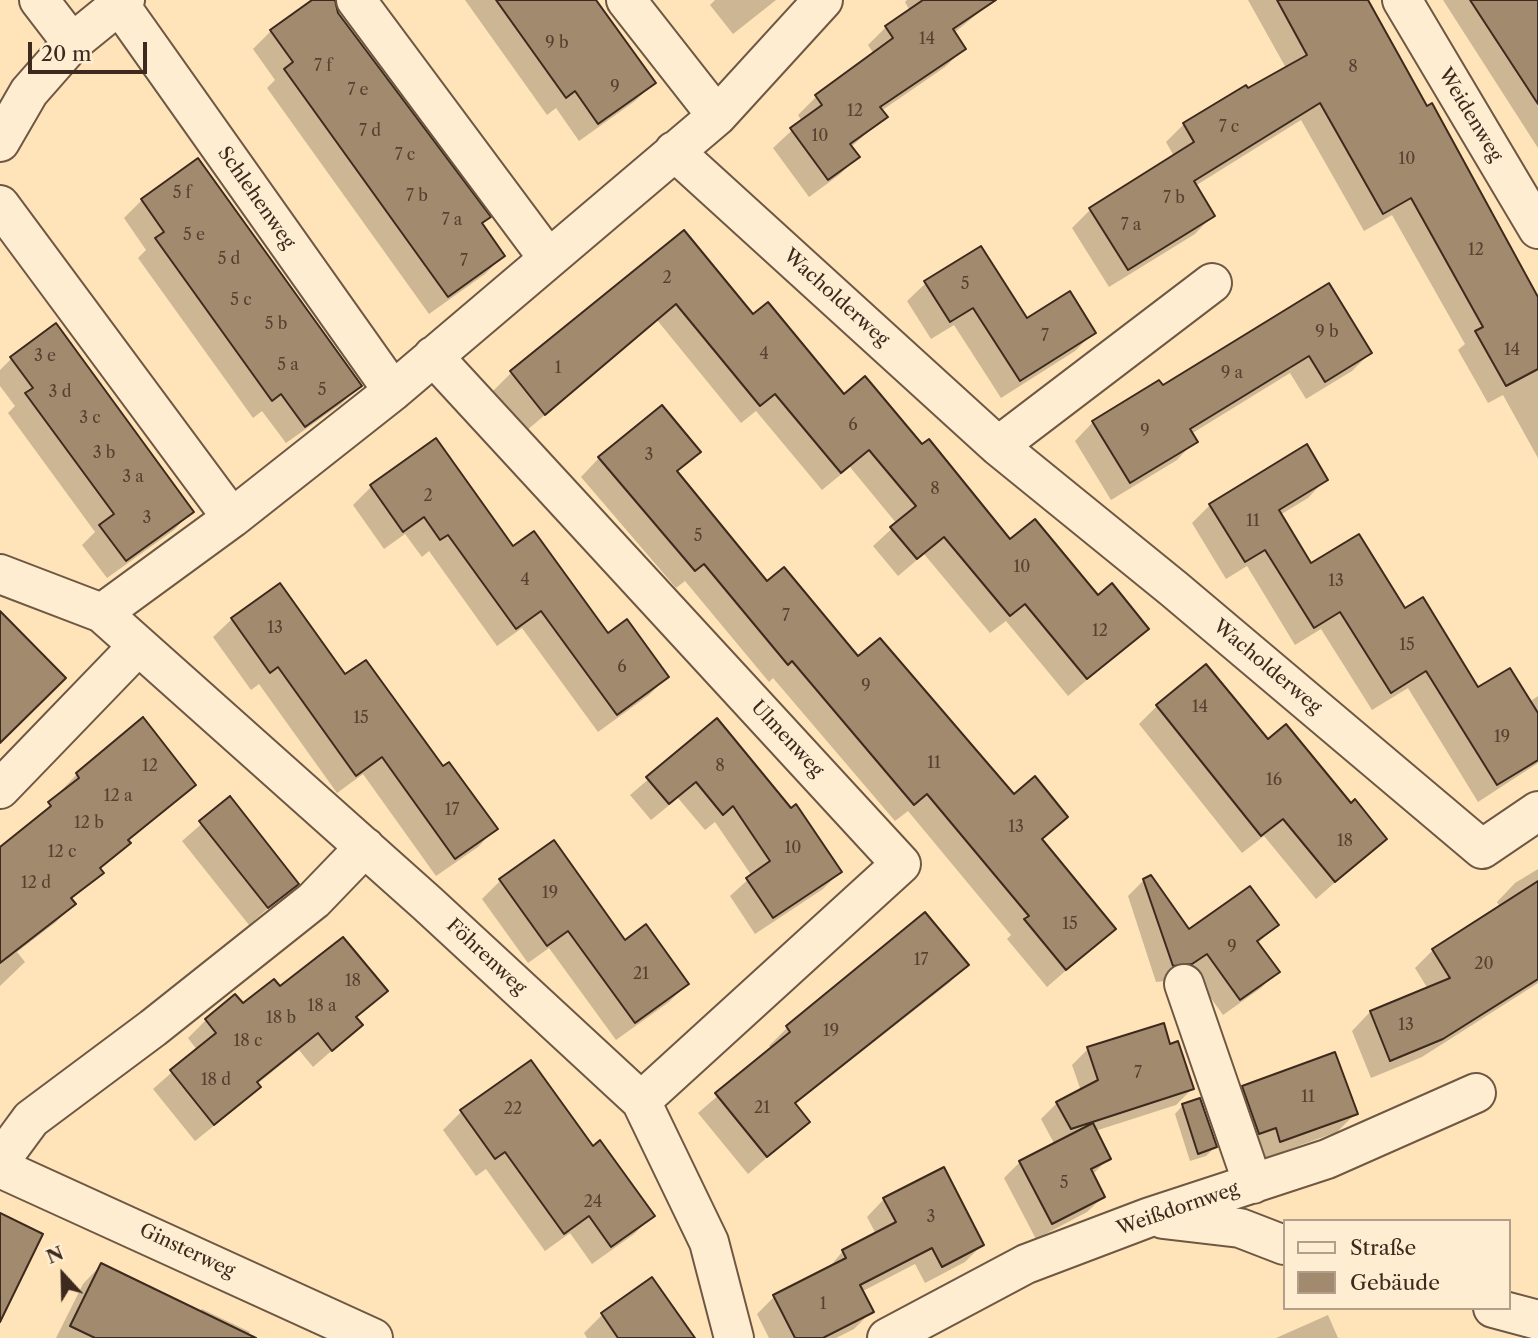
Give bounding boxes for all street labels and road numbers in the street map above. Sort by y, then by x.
street label: Weidenweg [1433,64,1507,166]
street label: Schlehenweg [212,143,300,253]
street label: Wacholderweg [778,245,894,351]
street label: Wacholderweg [1208,615,1326,719]
street label: Ulmenweg [746,696,828,782]
street label: Föhrenweg [441,914,531,1000]
street label: Weißdornweg [1114,1177,1242,1241]
street label: Ginsterweg [136,1219,238,1283]

